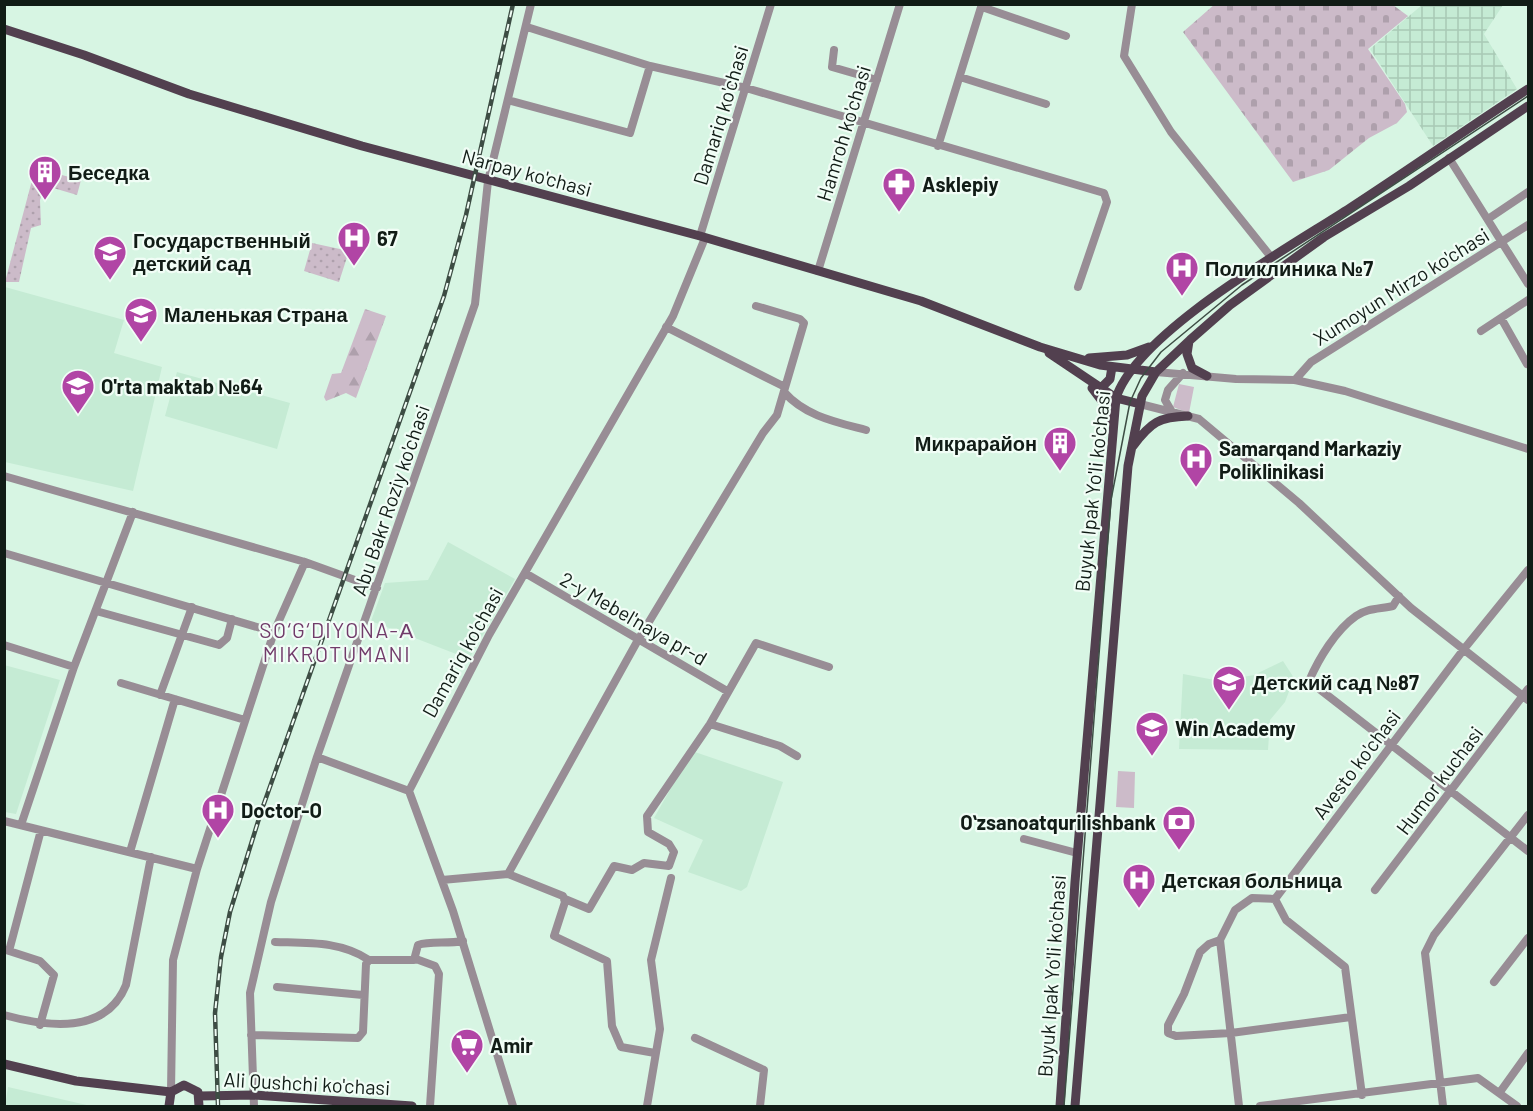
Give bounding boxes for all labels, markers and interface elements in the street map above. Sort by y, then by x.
street label: Damariq ko'chasi [687,42,753,188]
street label: Hamroh ko'chasi [811,62,875,204]
street label: Narpay ko'chasi [459,143,595,201]
building icon: Беседка [27,154,63,201]
place label: Беседка [68,160,150,184]
pharmacy icon: Asklepiy [881,166,917,213]
place label: Asklepiy [922,172,998,196]
hospital icon: 67 [336,220,372,267]
street label: Xumoyun Mirzo ko'chasi [1309,222,1493,350]
place label: 67 [377,226,398,250]
place label: Государственный детский сад [133,228,311,275]
school or university icon: Государственный детский сад [92,234,128,281]
hospital icon: Поликлиника №7 [1164,250,1200,297]
place label: Поликлиника №7 [1205,256,1373,280]
school or university icon: Маленькая Страна [123,296,159,343]
place label: Маленькая Страна [164,302,348,326]
school or university icon: O'rta maktab №64 [60,368,96,415]
place label: O'rta maktab №64 [101,374,263,398]
street label: Buyuk Ipak Yo'li ko'chasi [1069,389,1115,593]
street label: Abu Bakr Roziy ko'chasi [346,401,434,599]
building icon: Микрарайон [1042,425,1078,472]
place label: Микрарайон [915,431,1037,455]
place label: Samarqand Markaziy Poliklinikasi [1219,436,1402,483]
hospital icon: Samarqand Markaziy Poliklinikasi [1178,441,1214,488]
street label: 2-y Mebel'naya pr-d [556,566,712,670]
street label: Damariq ko'chasi [416,583,508,721]
district label: SO‘G‘DIYONA-А MIKROTUMANI [259,617,415,666]
school or university icon: Детский сад №87 [1211,664,1247,711]
place label: Детский сад №87 [1252,670,1419,694]
street label: Avesto ko'chasi [1307,705,1405,823]
school or university icon: Win Academy [1134,710,1170,757]
place label: Win Academy [1175,716,1296,740]
street label: Humor kuchasi [1391,721,1487,839]
hospital icon: Doctor-O [200,792,236,839]
place label: Doctor-O [241,798,322,822]
bank icon: Oʻzsanoatqurilishbank [1161,804,1197,851]
place label: Oʻzsanoatqurilishbank [960,810,1156,834]
hospital icon: Детская больница [1121,862,1157,909]
place label: Детская больница [1162,868,1343,892]
street label: Buyuk Ipak Yo'li ko'chasi [1032,874,1070,1078]
supermarket icon: Amir [449,1027,485,1074]
place label: Amir [490,1033,533,1057]
street label: Ali Qushchi ko'chasi [223,1067,391,1099]

